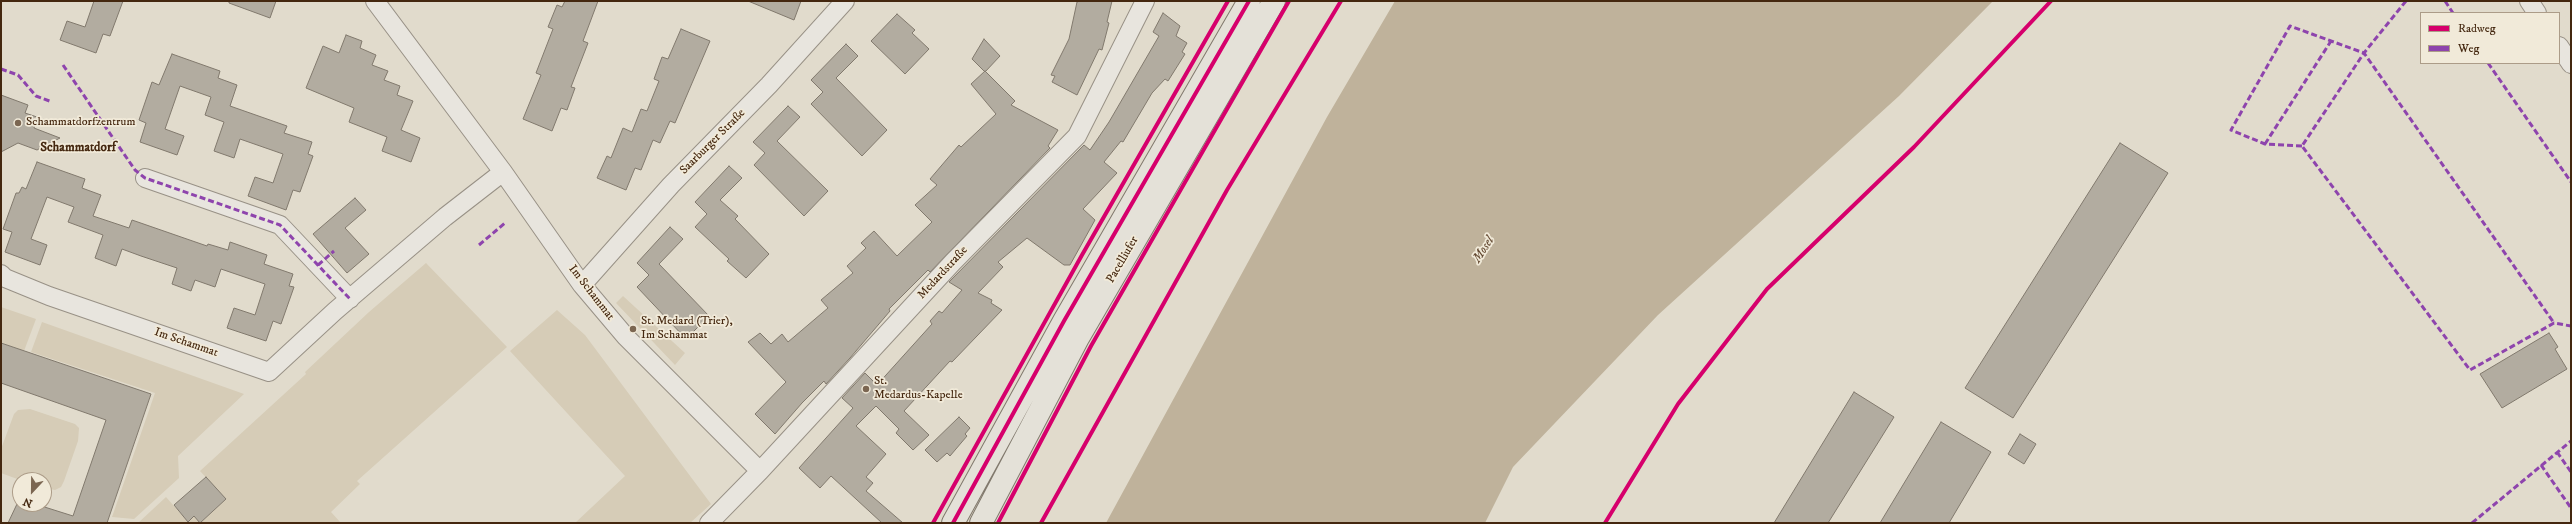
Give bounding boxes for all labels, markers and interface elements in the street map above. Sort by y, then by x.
legend [2420,12,2560,64]
text: Radweg [2458,21,2496,36]
text: Weg [2458,41,2479,56]
street label: Saarburger Straße [677,106,749,178]
place label: Schammatdorfzentrum [26,116,135,130]
marker: Schammatdorfzentrum [13,118,23,128]
district label: Schammatdorf [40,140,116,156]
street label: Pacelliufer [1104,234,1142,286]
water label: Mosel [1470,234,1498,266]
street label: Medardstraße [915,244,971,302]
street label: Im Schammat [565,262,617,324]
place label: St. Medard (Trier), Im Schammat [641,315,733,343]
marker: St. Medard (Trier), Im Schammat [628,324,638,334]
street label: Im Schammat [152,325,220,361]
place label: St. Medardus-Kapelle [874,375,963,403]
marker: St. Medardus-Kapelle [861,384,871,394]
north arrow [12,472,52,512]
text: N [21,494,35,510]

